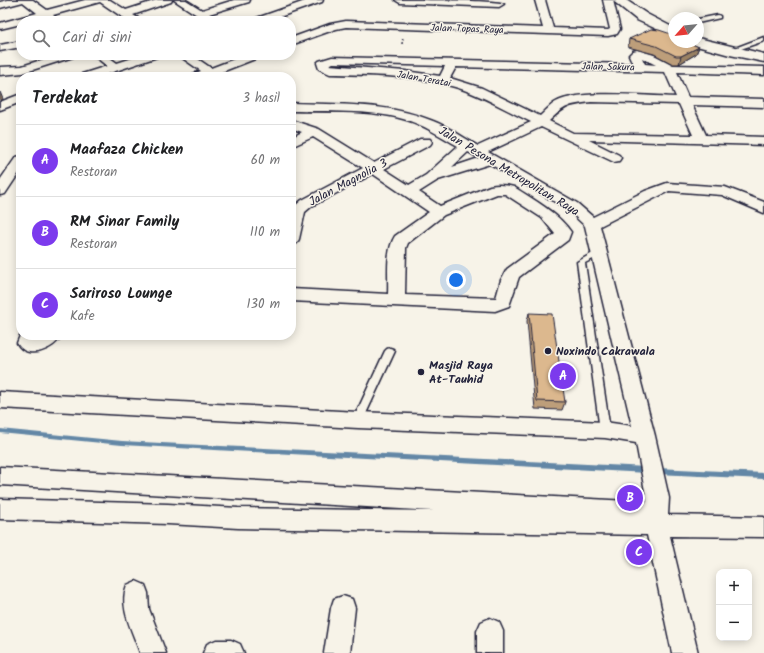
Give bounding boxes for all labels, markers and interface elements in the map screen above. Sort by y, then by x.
north arrow [668,12,704,48]
search box [16,16,296,60]
street label: Jalan Topas Raya [430,20,504,38]
text: Cari di sini [62,26,131,50]
icon: search [30,27,52,49]
street label: Jalan Sakura [581,59,635,75]
street label: Jalan Teratai [396,66,453,92]
text: Terdekat [32,85,98,112]
text: 3 hasil [242,88,280,109]
street label: Jalan Pesona Metropolitan Raya [435,122,583,221]
text: Maafaza Chicken [70,138,183,162]
text: A [41,150,49,171]
text: 60 m [251,150,280,171]
street label: Jalan Magnolia 3 [305,154,391,211]
text: Restoran [70,162,117,183]
text: RM Sinar Family [70,210,179,234]
text: B [41,222,49,243]
text: 110 m [250,222,280,243]
text: Restoran [70,234,117,255]
your location [446,270,466,290]
text: Sariroso Lounge [70,282,172,306]
text: C [41,294,49,315]
text: 130 m [246,294,280,315]
text: Kafe [70,306,95,327]
place label: Noxindo Cakrawala [556,342,655,361]
marker: Noxindo Cakrawala [543,346,553,356]
place label: Masjid Raya At-Tauhid [429,356,493,389]
pin: A [550,361,576,391]
marker: Masjid Raya At-Tauhid [416,367,426,377]
pin: B [617,483,643,513]
pin: C [626,537,652,567]
map controls [716,569,752,641]
button: + [716,569,752,605]
button: − [716,605,752,641]

